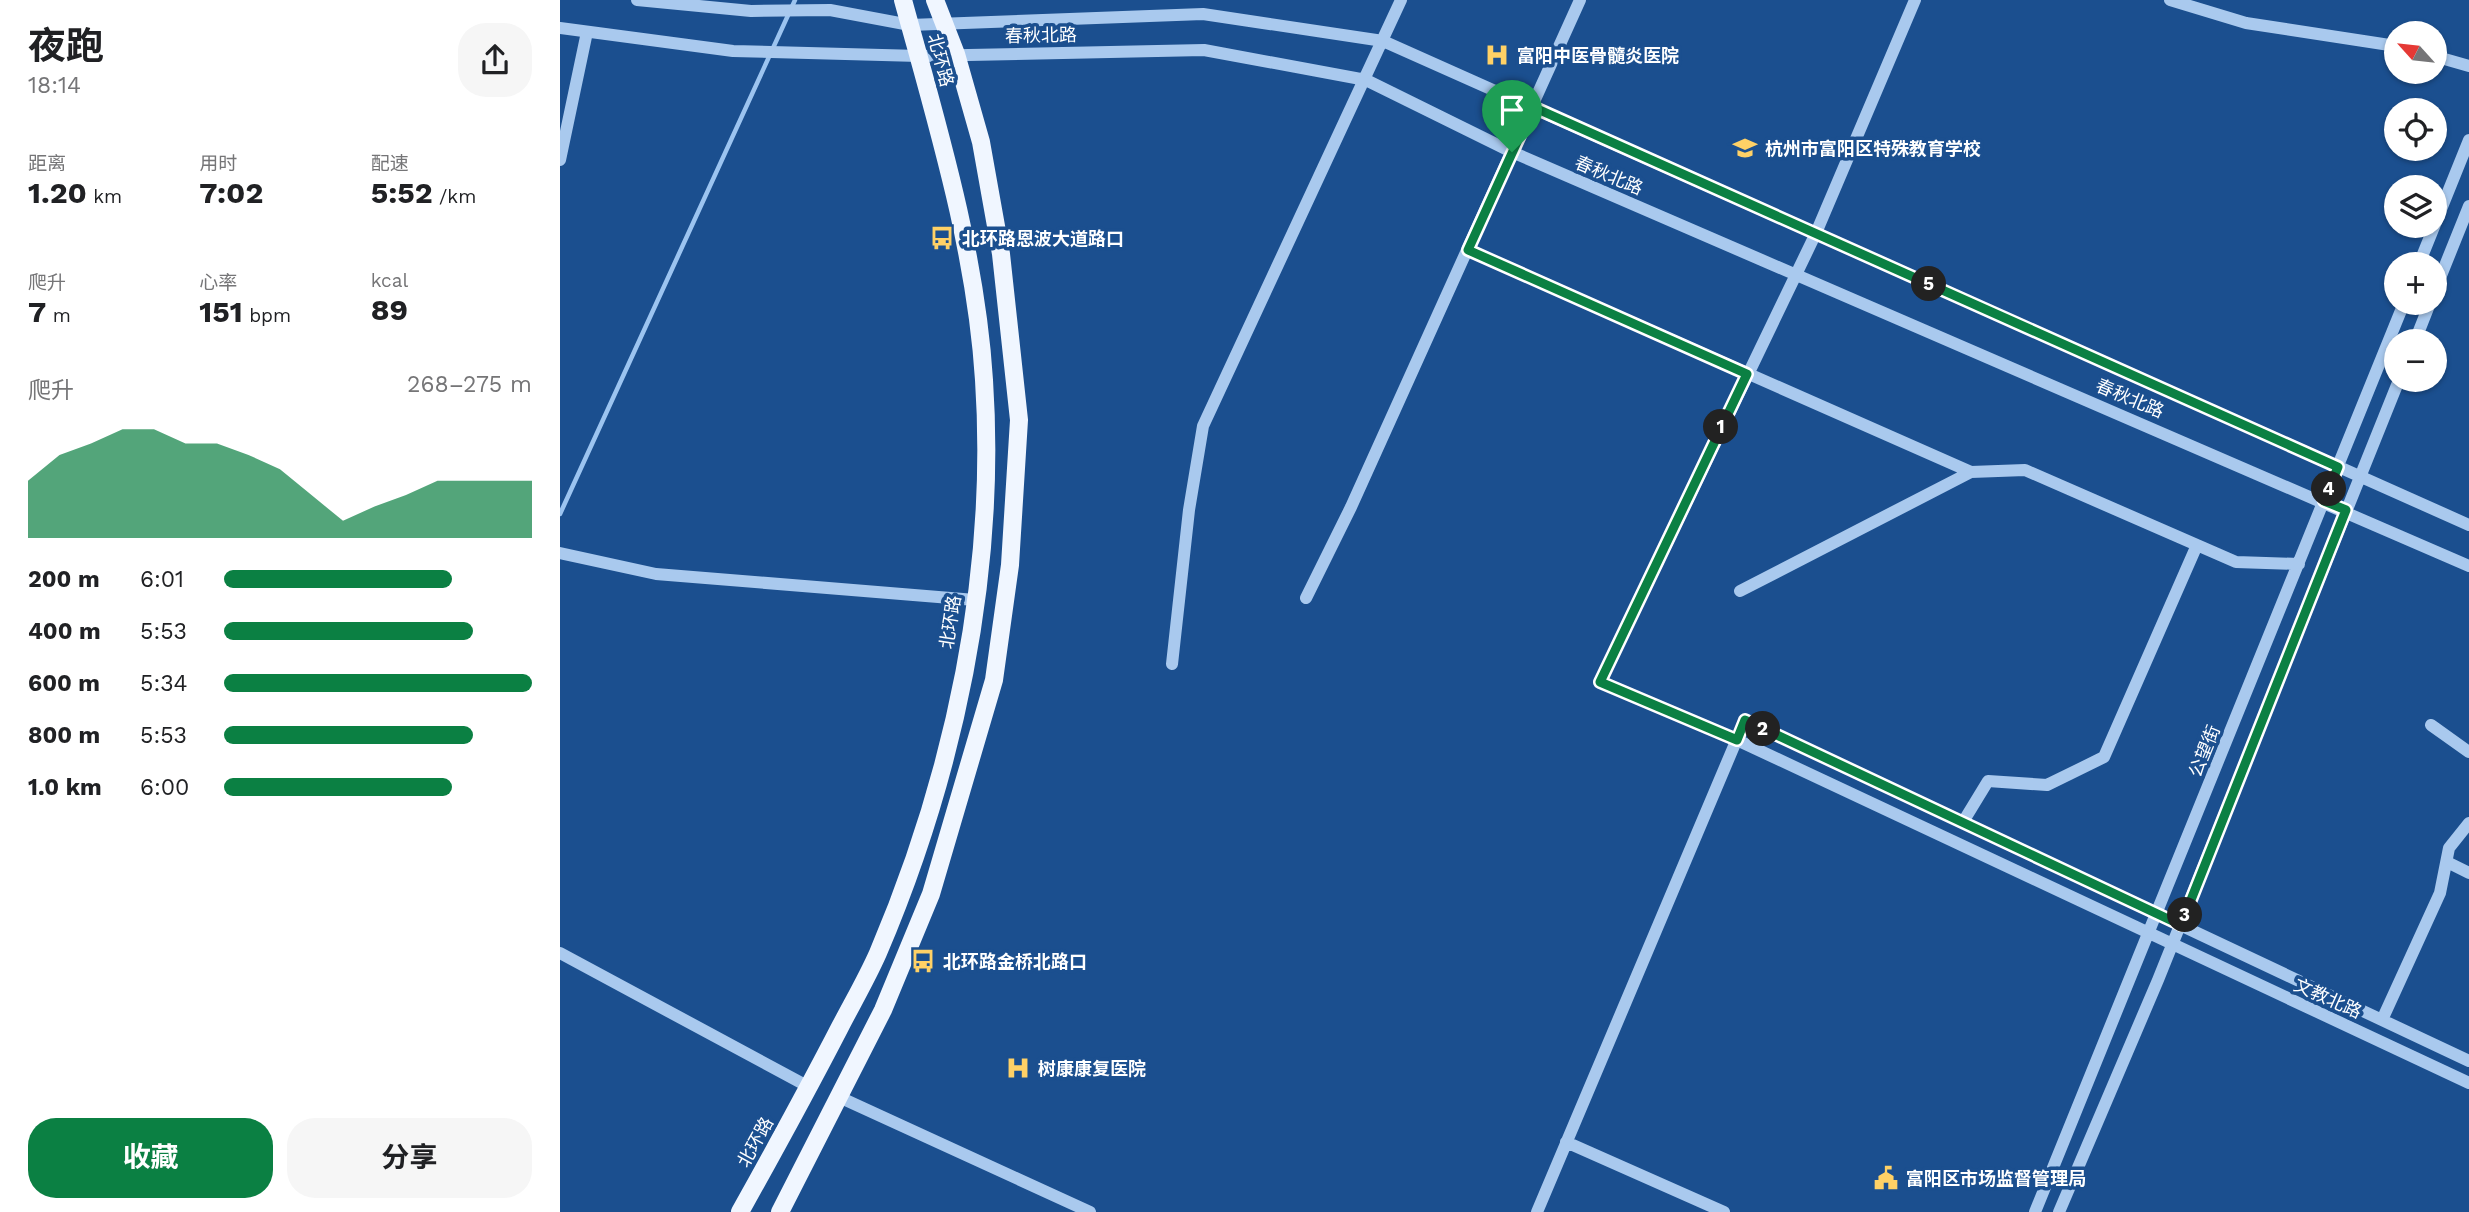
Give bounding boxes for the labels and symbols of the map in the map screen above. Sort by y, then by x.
north arrow [2384,21,2446,84]
street label: 春秋北路 [1005,24,1077,46]
street label: 北环路 [924,31,958,89]
hospital icon: 富阳中医骨髓炎医院 [1483,41,1511,69]
place label: 富阳中医骨髓炎医院 [1517,45,1679,66]
pin [1482,80,1542,152]
school or university icon: 杭州市富阳区特殊教育学校 [1731,134,1759,162]
place label: 杭州市富阳区特殊教育学校 [1765,138,1981,159]
street label: 春秋北路 [1572,151,1646,199]
bus stop icon: 北环路恩波大道路口 [928,224,956,252]
place label: 北环路恩波大道路口 [962,228,1124,249]
pin: 5 [1912,266,1946,302]
street label: 春秋北路 [2093,374,2167,422]
pin: 1 [1704,410,1738,444]
pin: 4 [2312,472,2346,506]
street label: 北环路 [935,594,965,650]
pin: 2 [1746,712,1780,746]
street label: 公望街 [2184,722,2224,780]
pin: 3 [2168,898,2202,932]
bus stop icon: 北环路金桥北路口 [909,947,937,975]
place label: 北环路金桥北路口 [943,951,1087,972]
street label: 文教北路 [2291,974,2365,1022]
hospital icon: 树康康复医院 [1004,1054,1032,1082]
place label: 树康康复医院 [1038,1058,1146,1079]
street label: 北环路 [733,1113,777,1171]
public building icon: 富阳区市场监督管理局 [1872,1164,1900,1192]
place label: 富阳区市场监督管理局 [1906,1168,2086,1189]

